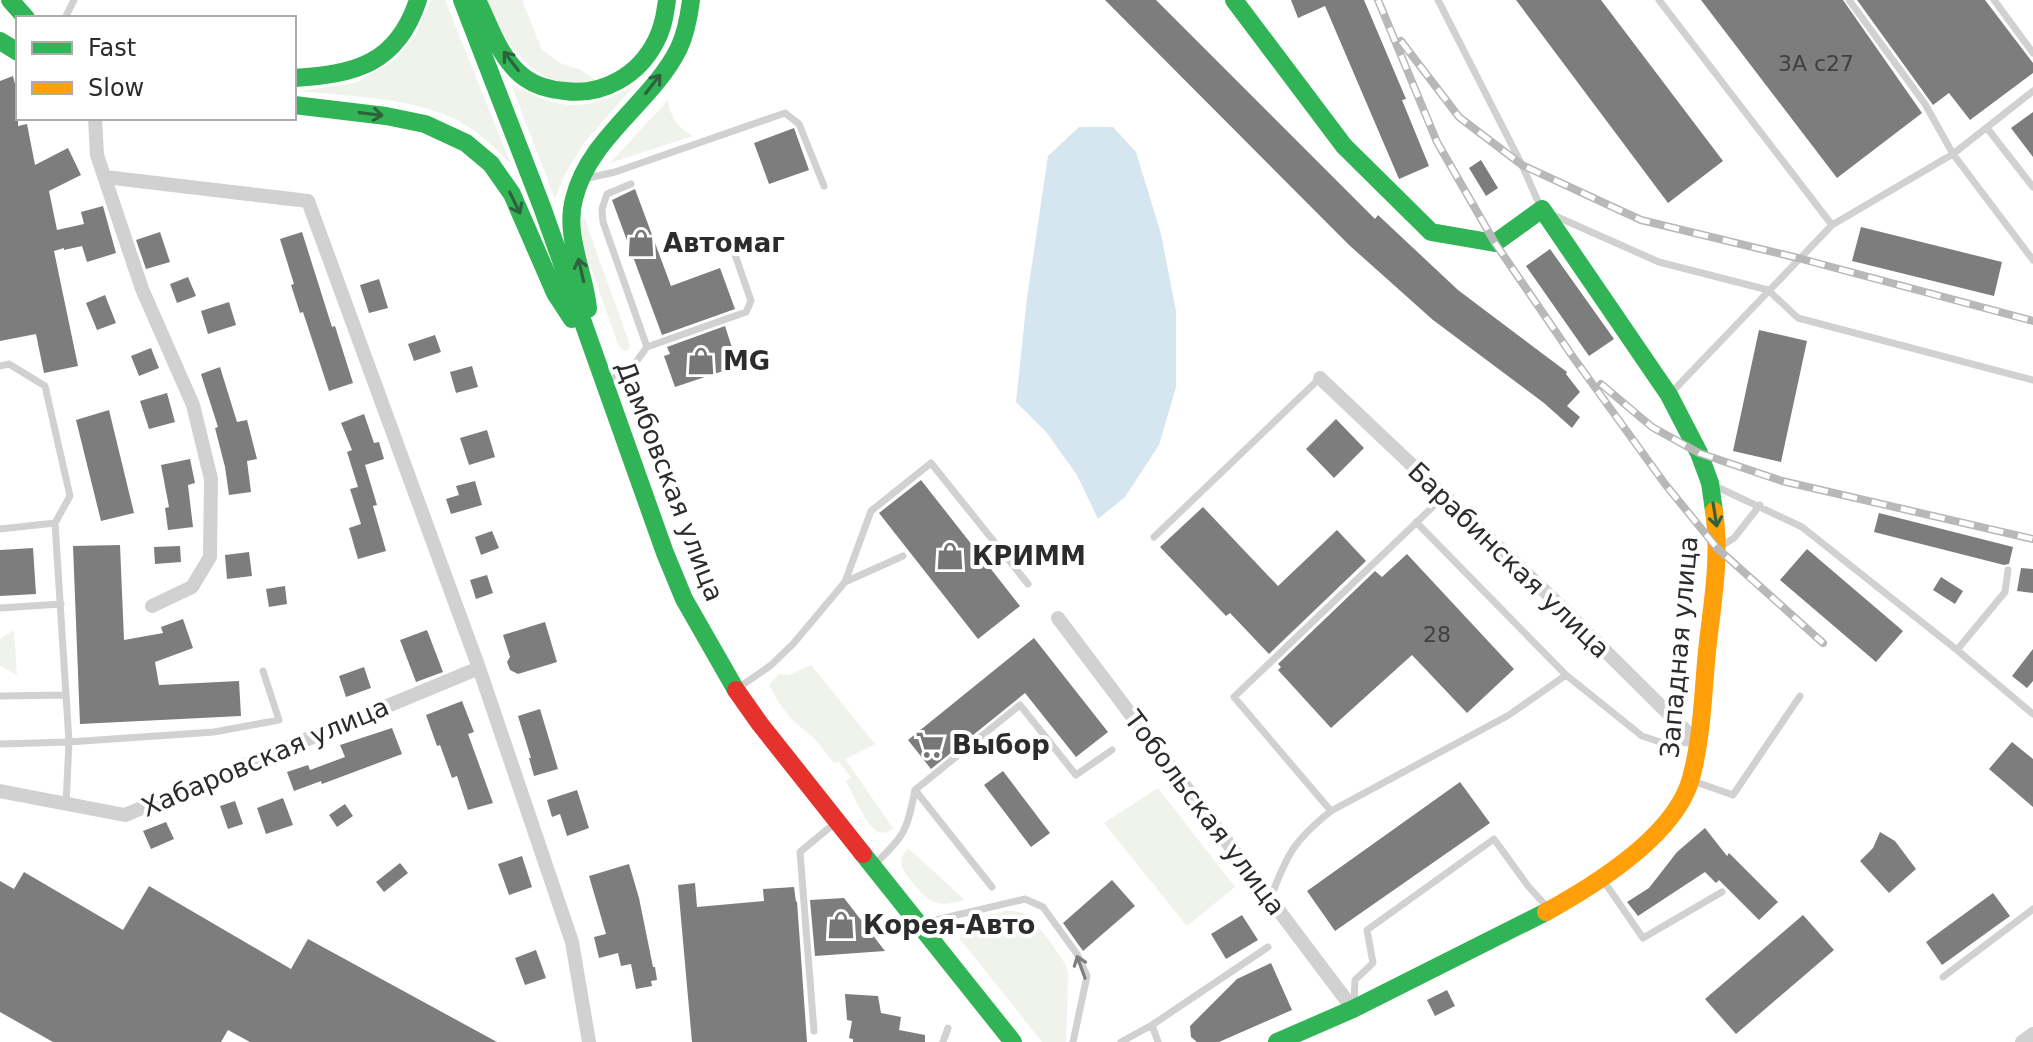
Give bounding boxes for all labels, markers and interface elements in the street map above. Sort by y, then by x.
legend [16,16,296,120]
text: Fast [88,34,136,62]
one-way arrow [502,51,519,72]
house number: 3А с27 [1778,51,1854,76]
text: Slow [88,74,144,102]
one-way arrow [645,74,662,95]
one-way arrow [358,107,384,122]
one-way arrow [508,190,523,214]
shop icon: Автомаг [626,228,656,258]
place label: Автомаг [663,228,785,258]
one-way arrow [573,258,588,283]
shop icon: MG [686,346,716,376]
place label: MG [723,346,770,376]
street label: Дамбовская улица [610,356,730,606]
street label: Барабинская улица [1402,456,1616,664]
one-way arrow [1708,502,1723,528]
street label: Западная улица [1654,535,1704,759]
shop icon: КРИММ [935,541,965,571]
place label: КРИММ [972,541,1086,571]
house number: 28 [1423,622,1451,647]
street label: Хабаровская улица [137,691,393,823]
street label: Тобольская улица [1118,704,1292,921]
supermarket icon: Выбор [915,730,945,760]
place label: Выбор [952,730,1050,760]
shop icon: Корея-Авто [826,910,856,940]
place label: Корея-Авто [863,910,1035,940]
one-way arrow [1073,955,1088,979]

